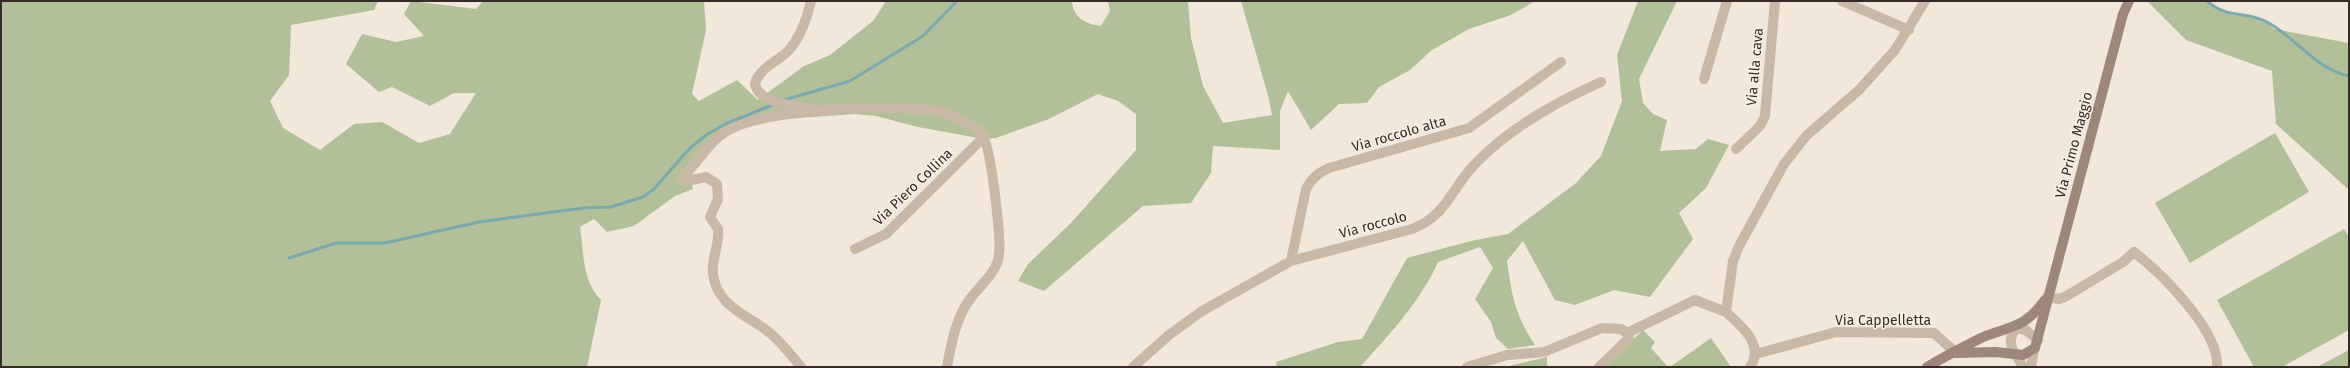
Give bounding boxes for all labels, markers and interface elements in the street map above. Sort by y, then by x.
street label: Via alla cava [1743,27,1767,107]
street label: Via Primo Maggio [2052,90,2096,200]
street label: Via roccolo alta [1350,112,1448,156]
street label: Via Piero Collina [870,145,956,229]
street label: Via roccolo [1337,208,1409,242]
street label: Via Cappelletta [1835,312,1931,329]

